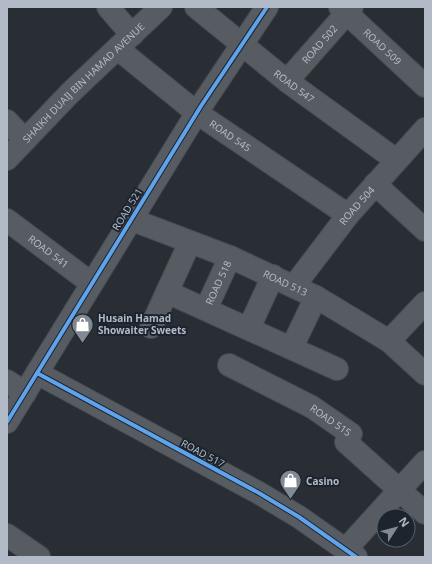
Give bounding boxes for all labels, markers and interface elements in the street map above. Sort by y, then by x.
street label: SHAIKH DUAIJ BIN HAMAD AVENUE [19,19,147,146]
street label: ROAD 502 [298,22,340,67]
street label: ROAD 509 [360,25,405,68]
street label: ROAD 547 [271,66,318,106]
street label: ROAD 545 [207,117,254,155]
street label: ROAD 504 [336,183,378,228]
street label: ROAD 521 [109,185,145,233]
street label: ROAD 541 [25,231,72,271]
street label: ROAD 518 [202,258,235,307]
street label: ROAD 513 [261,266,310,299]
shop icon: Husain Hamad Showaiter Sweets [70,311,96,344]
place label: Husain Hamad Showaiter Sweets [98,311,186,337]
street label: ROAD 515 [307,401,355,439]
street label: ROAD 517 [179,436,227,470]
shop icon: Casino [278,468,304,501]
place label: Casino [306,474,339,488]
north arrow [376,508,416,548]
text: N [396,514,413,530]

